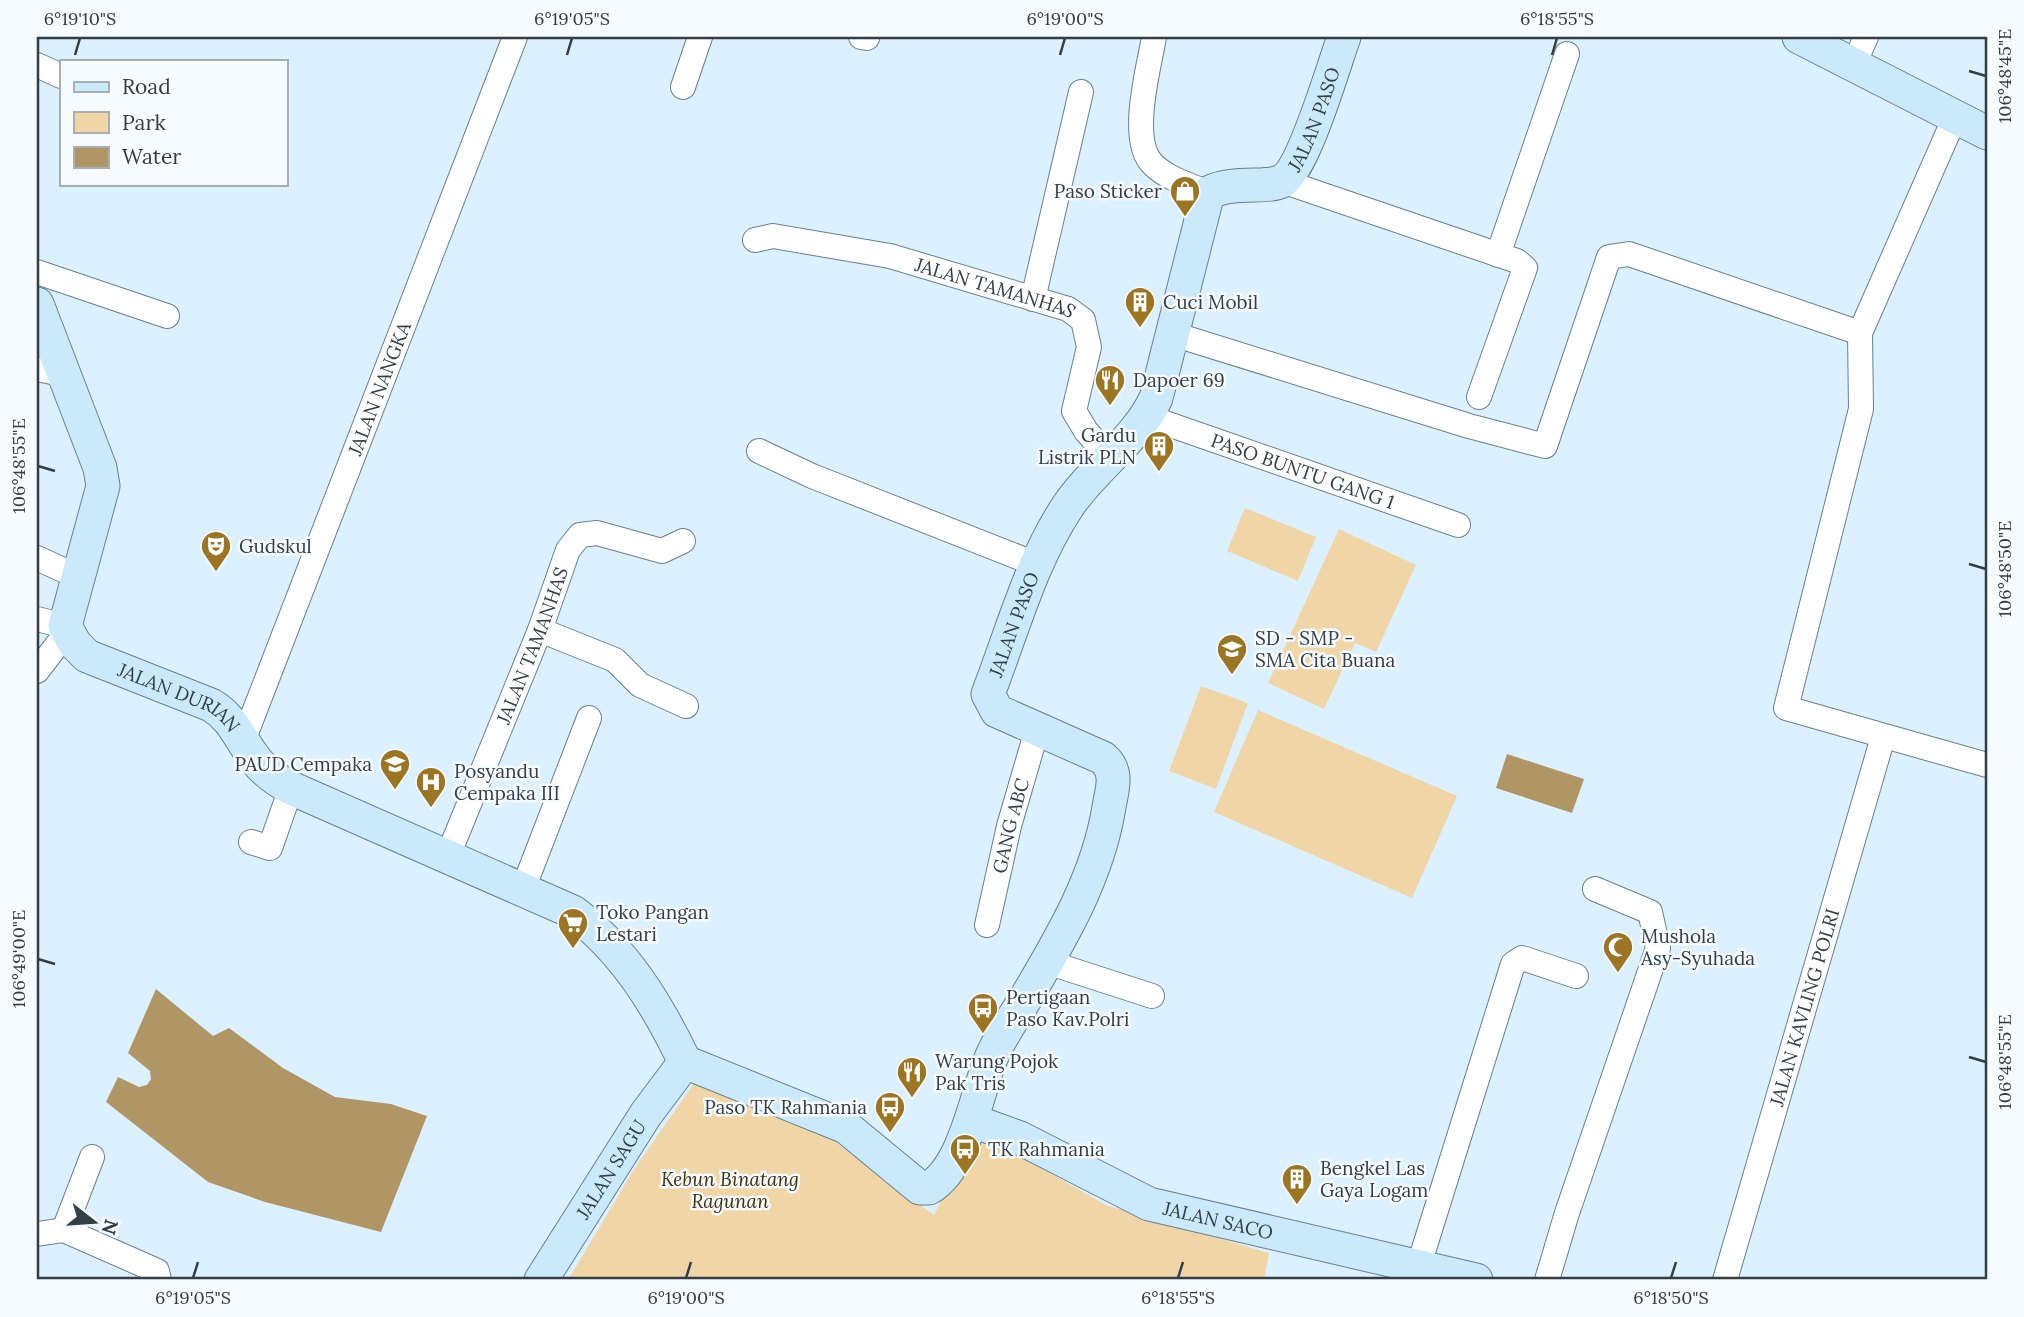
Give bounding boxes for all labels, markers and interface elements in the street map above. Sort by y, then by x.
text: 6°19'10"S [44,7,116,30]
text: 6°19'05"S [534,7,610,30]
text: 6°19'00"S [1026,7,1104,30]
text: 6°18'55"S [1520,7,1594,30]
text: 106°48'45"E [1993,29,2016,123]
legend [60,60,287,186]
street label: JALAN PASO [1282,64,1345,177]
text: Road [122,73,171,100]
text: Park [122,109,166,136]
text: Water [122,143,181,170]
shop icon: Paso Sticker [1168,174,1202,218]
place label: Paso Sticker [1054,179,1163,203]
street label: JALAN TAMANHAS [911,252,1081,323]
building icon: Cuci Mobil [1123,285,1157,329]
place label: Cuci Mobil [1163,290,1258,314]
street label: JALAN NANGKA [342,317,416,460]
restaurant icon: Dapoer 69 [1093,363,1127,407]
place label: Dapoer 69 [1133,368,1225,392]
text: 106°48'55"E [7,418,30,514]
place label: Gardu Listrik PLN [1038,423,1136,469]
street label: PASO BUNTU GANG 1 [1208,428,1398,514]
building icon: Gardu Listrik PLN [1142,429,1176,473]
text: 106°48'50"E [1993,521,2016,617]
theatre icon: Gudskul [199,529,233,573]
place label: Gudskul [239,534,312,558]
street label: JALAN TAMANHAS [491,564,573,728]
street label: JALAN PASO [983,568,1044,681]
place label: SD - SMP - SMA Cita Buana [1255,626,1396,672]
school or university icon: SD - SMP - SMA Cita Buana [1215,632,1249,676]
street label: JALAN DURIAN [114,657,246,737]
school or university icon: PAUD Cempaka [378,747,412,791]
place label: PAUD Cempaka [234,752,372,776]
place label: Posyandu Cempaka III [454,759,560,805]
hospital icon: Posyandu Cempaka III [414,765,448,809]
street label: GANG ABC [987,775,1034,875]
place label: Toko Pangan Lestari [596,900,709,946]
supermarket icon: Toko Pangan Lestari [556,906,590,950]
street label: JALAN KAVLING POLRI [1764,906,1844,1110]
text: 106°49'00"E [7,910,30,1008]
place label: Mushola Asy-Syuhada [1640,924,1755,970]
mosque icon: Mushola Asy-Syuhada [1601,930,1635,974]
place label: Pertigaan Paso Kav.Polri [1006,985,1129,1031]
bus stop icon: Pertigaan Paso Kav.Polri [966,991,1000,1035]
text: 106°48'55"E [1993,1014,2016,1110]
place label: Warung Pojok Pak Tris [935,1049,1059,1095]
restaurant icon: Warung Pojok Pak Tris [895,1055,929,1099]
bus stop icon: Paso TK Rahmania [873,1090,907,1134]
place label: Paso TK Rahmania [704,1095,867,1119]
street label: JALAN SAGU [570,1115,651,1224]
bus stop icon: TK Rahmania [948,1132,982,1176]
place label: TK Rahmania [988,1137,1105,1161]
place label: Bengkel Las Gaya Logam [1320,1156,1428,1202]
building icon: Bengkel Las Gaya Logam [1280,1162,1314,1206]
park label: Kebun Binatang Ragunan [661,1167,799,1213]
north arrow [60,1188,130,1258]
street label: JALAN SACO [1160,1195,1276,1244]
text: N [97,1216,124,1238]
text: 6°19'05"S [155,1286,231,1309]
text: 6°19'00"S [647,1286,725,1309]
text: 6°18'55"S [1141,1286,1215,1309]
text: 6°18'50"S [1633,1286,1709,1309]

